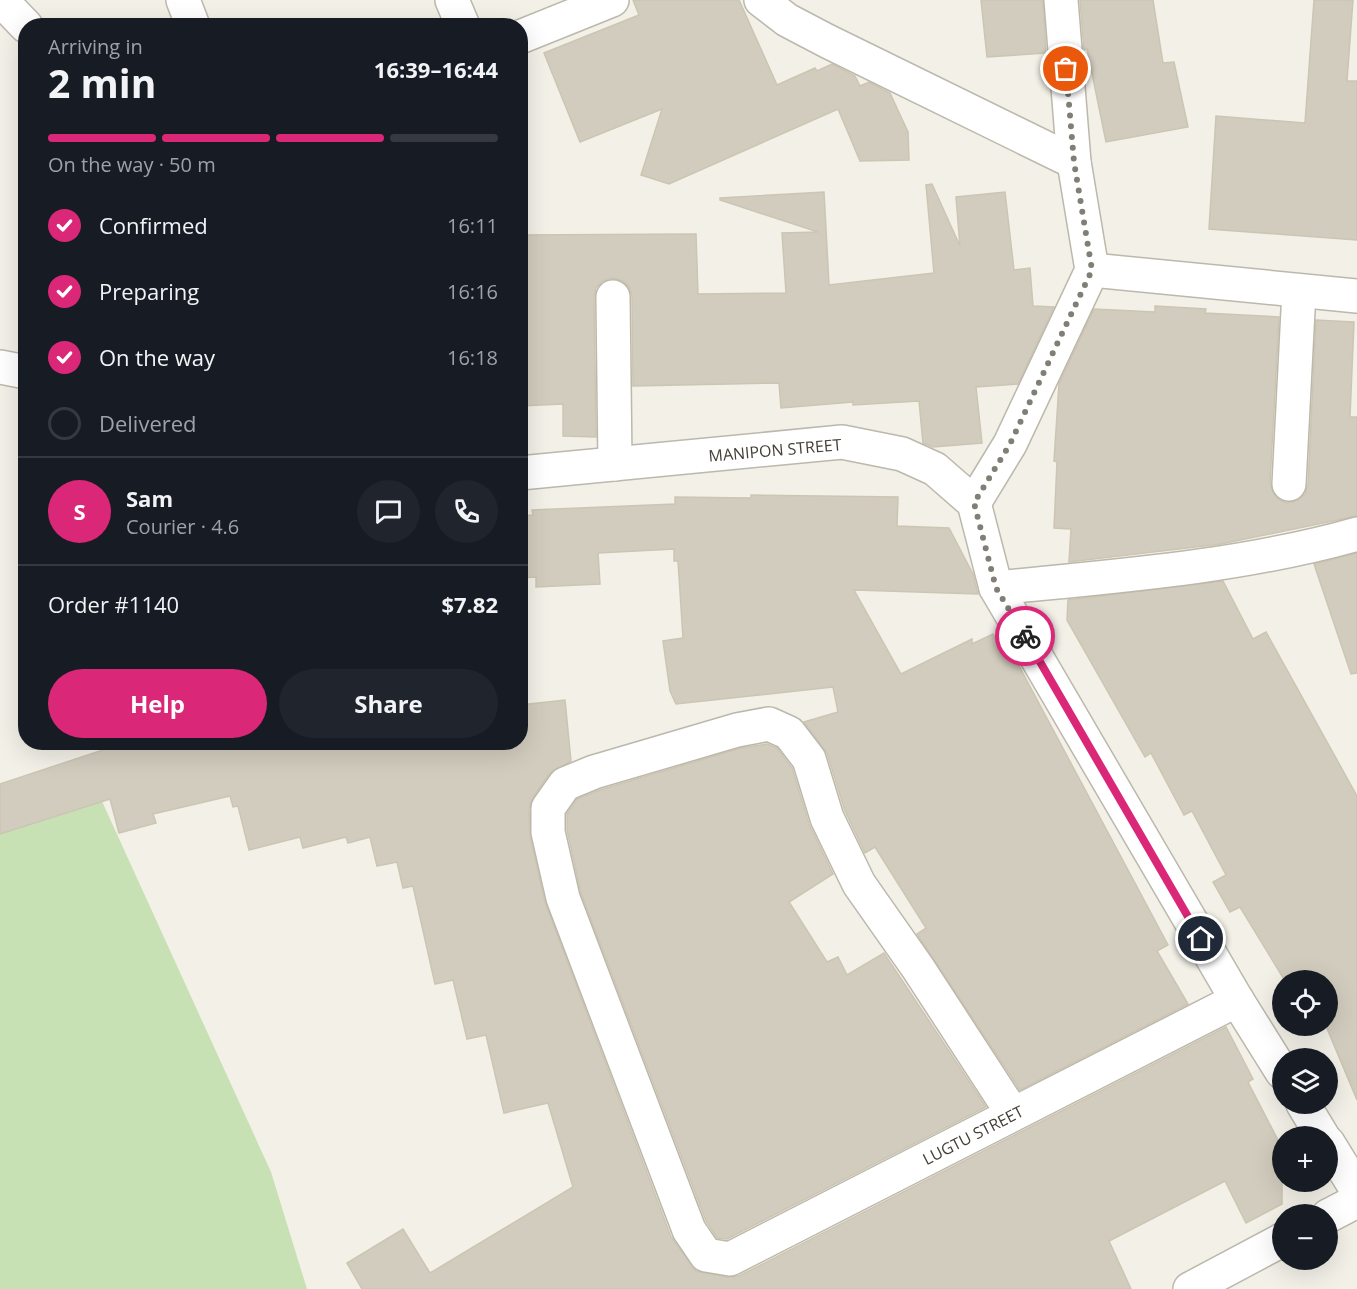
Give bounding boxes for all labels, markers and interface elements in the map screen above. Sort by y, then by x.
text: Arriving in [48,33,143,60]
pin [1040,43,1091,94]
icon: bag [1049,52,1082,85]
text: 16:39–16:44 [374,54,498,84]
text: 2 min [48,56,156,109]
text: On the way · 50 m [48,151,216,178]
icon: check [48,209,81,242]
text: Confirmed [99,210,208,240]
text: 16:11 [447,212,498,239]
icon: check [48,275,81,308]
text: Preparing [99,276,199,306]
text: 16:16 [447,278,498,305]
icon: check [48,341,81,374]
text: On the way [99,342,215,372]
text: 16:18 [447,344,498,371]
text: Delivered [99,408,197,438]
street label: MANIPON STREET [708,433,843,467]
button: chat [357,480,420,543]
button: phone [435,480,498,543]
text: Sam [126,483,173,513]
text: S [73,496,86,526]
text: Courier · 4.6 [126,513,239,540]
text: Order #1140 [48,589,179,619]
text: $7.82 [441,589,498,619]
courier [995,606,1055,666]
icon: bike [1009,620,1042,653]
button: Help [48,669,267,738]
button: Share [279,669,498,738]
pin [1175,913,1226,964]
icon: home [1184,922,1217,955]
map controls [1272,970,1338,1270]
button: locate [1272,970,1338,1036]
button: layers [1272,1048,1338,1114]
street label: LUGTU STREET [919,1100,1027,1170]
button: + [1272,1126,1338,1192]
button: − [1272,1204,1338,1270]

